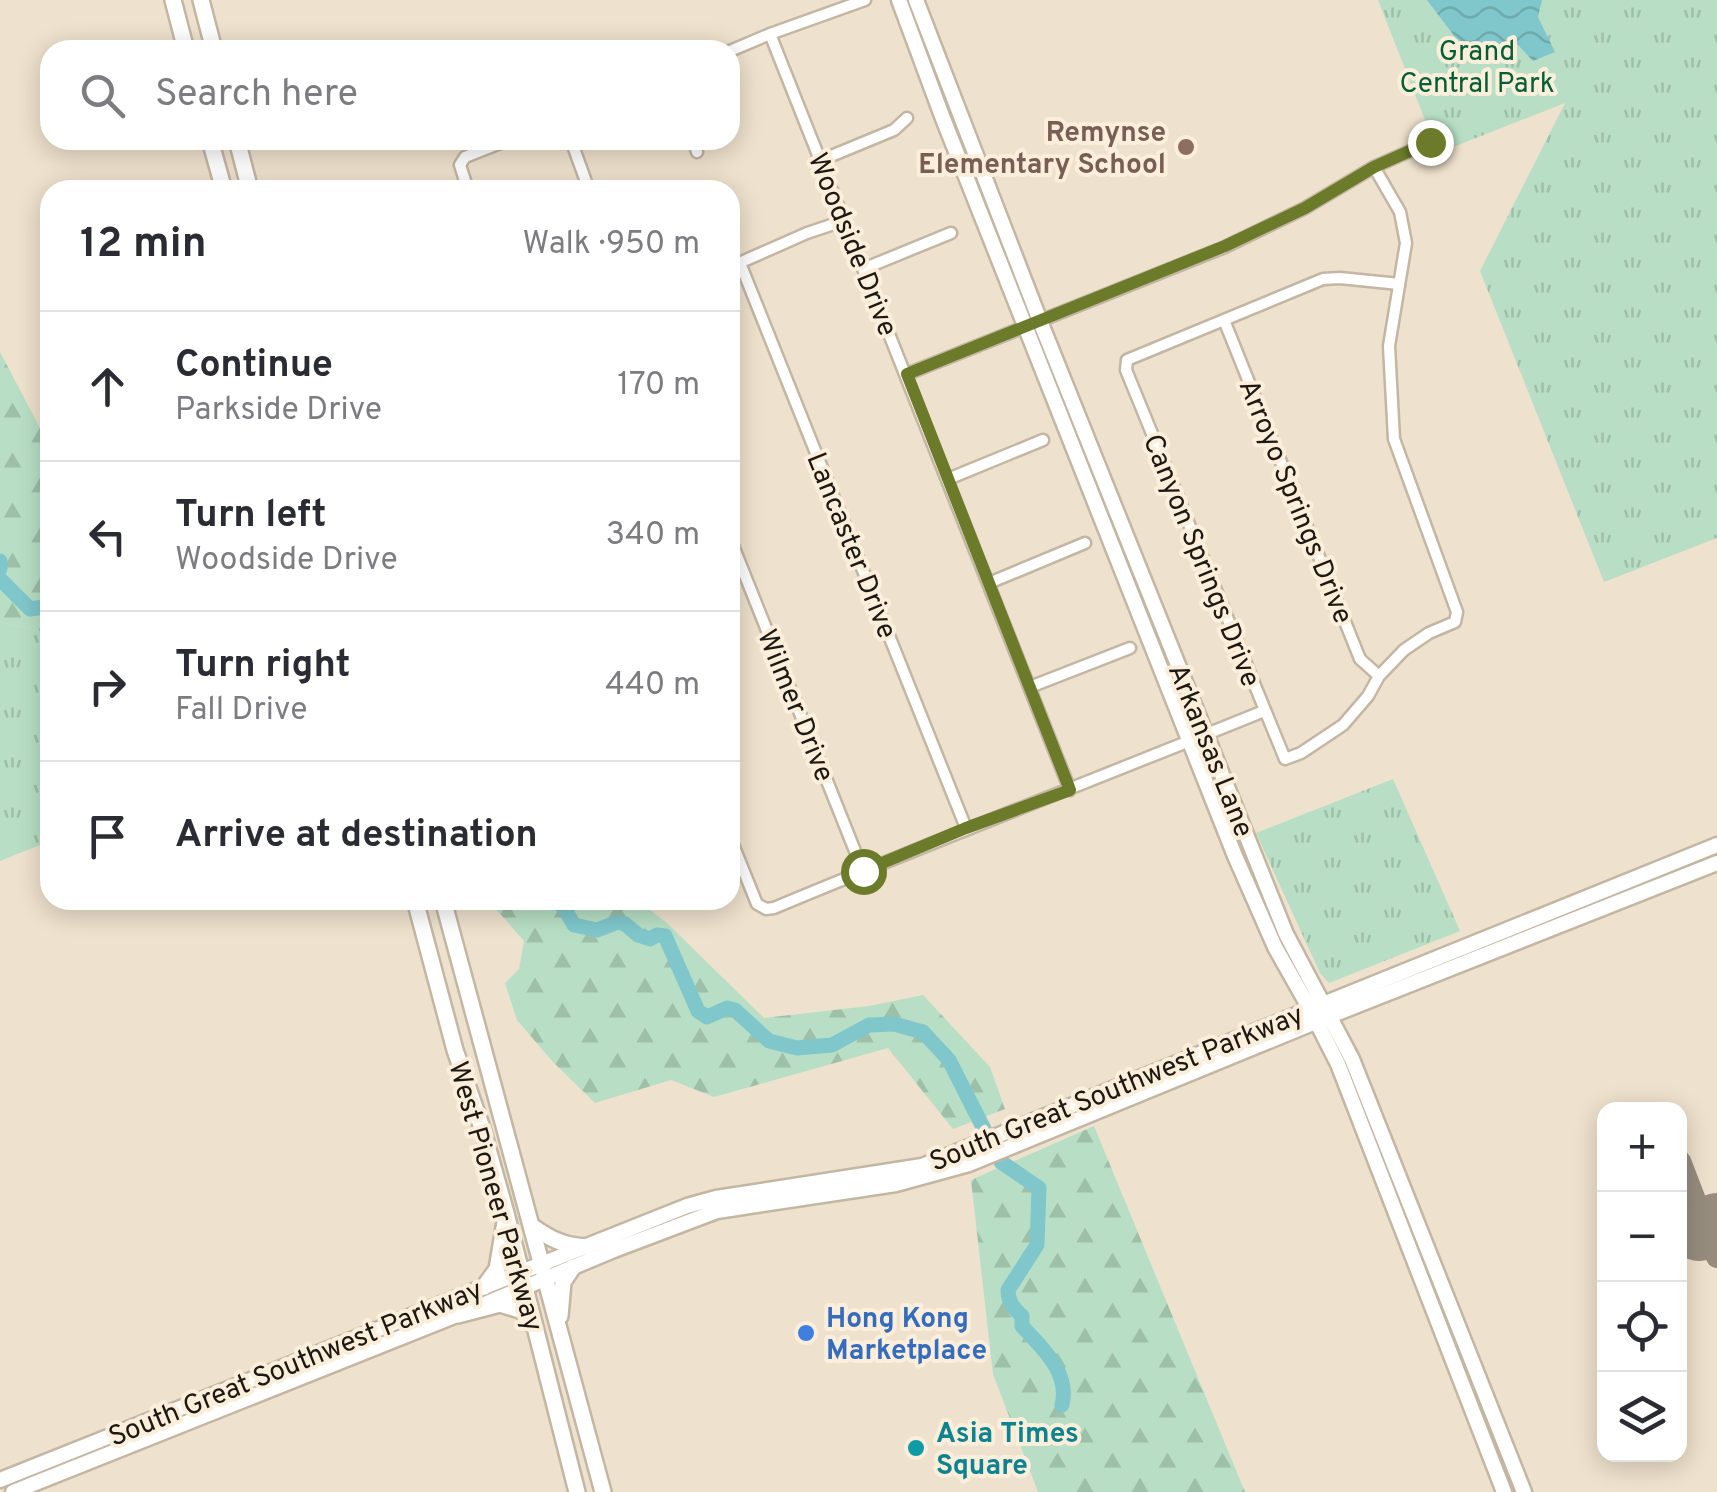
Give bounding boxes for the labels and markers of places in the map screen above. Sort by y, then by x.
place label: Remynse Elementary School [918,116,1166,184]
marker: Remynse Elementary School [1175,136,1197,158]
place label: Hong Kong Marketplace [826,1302,987,1370]
marker: Hong Kong Marketplace [795,1322,817,1344]
place label: Asia Times Square [936,1417,1079,1485]
marker: Asia Times Square [905,1437,927,1459]

